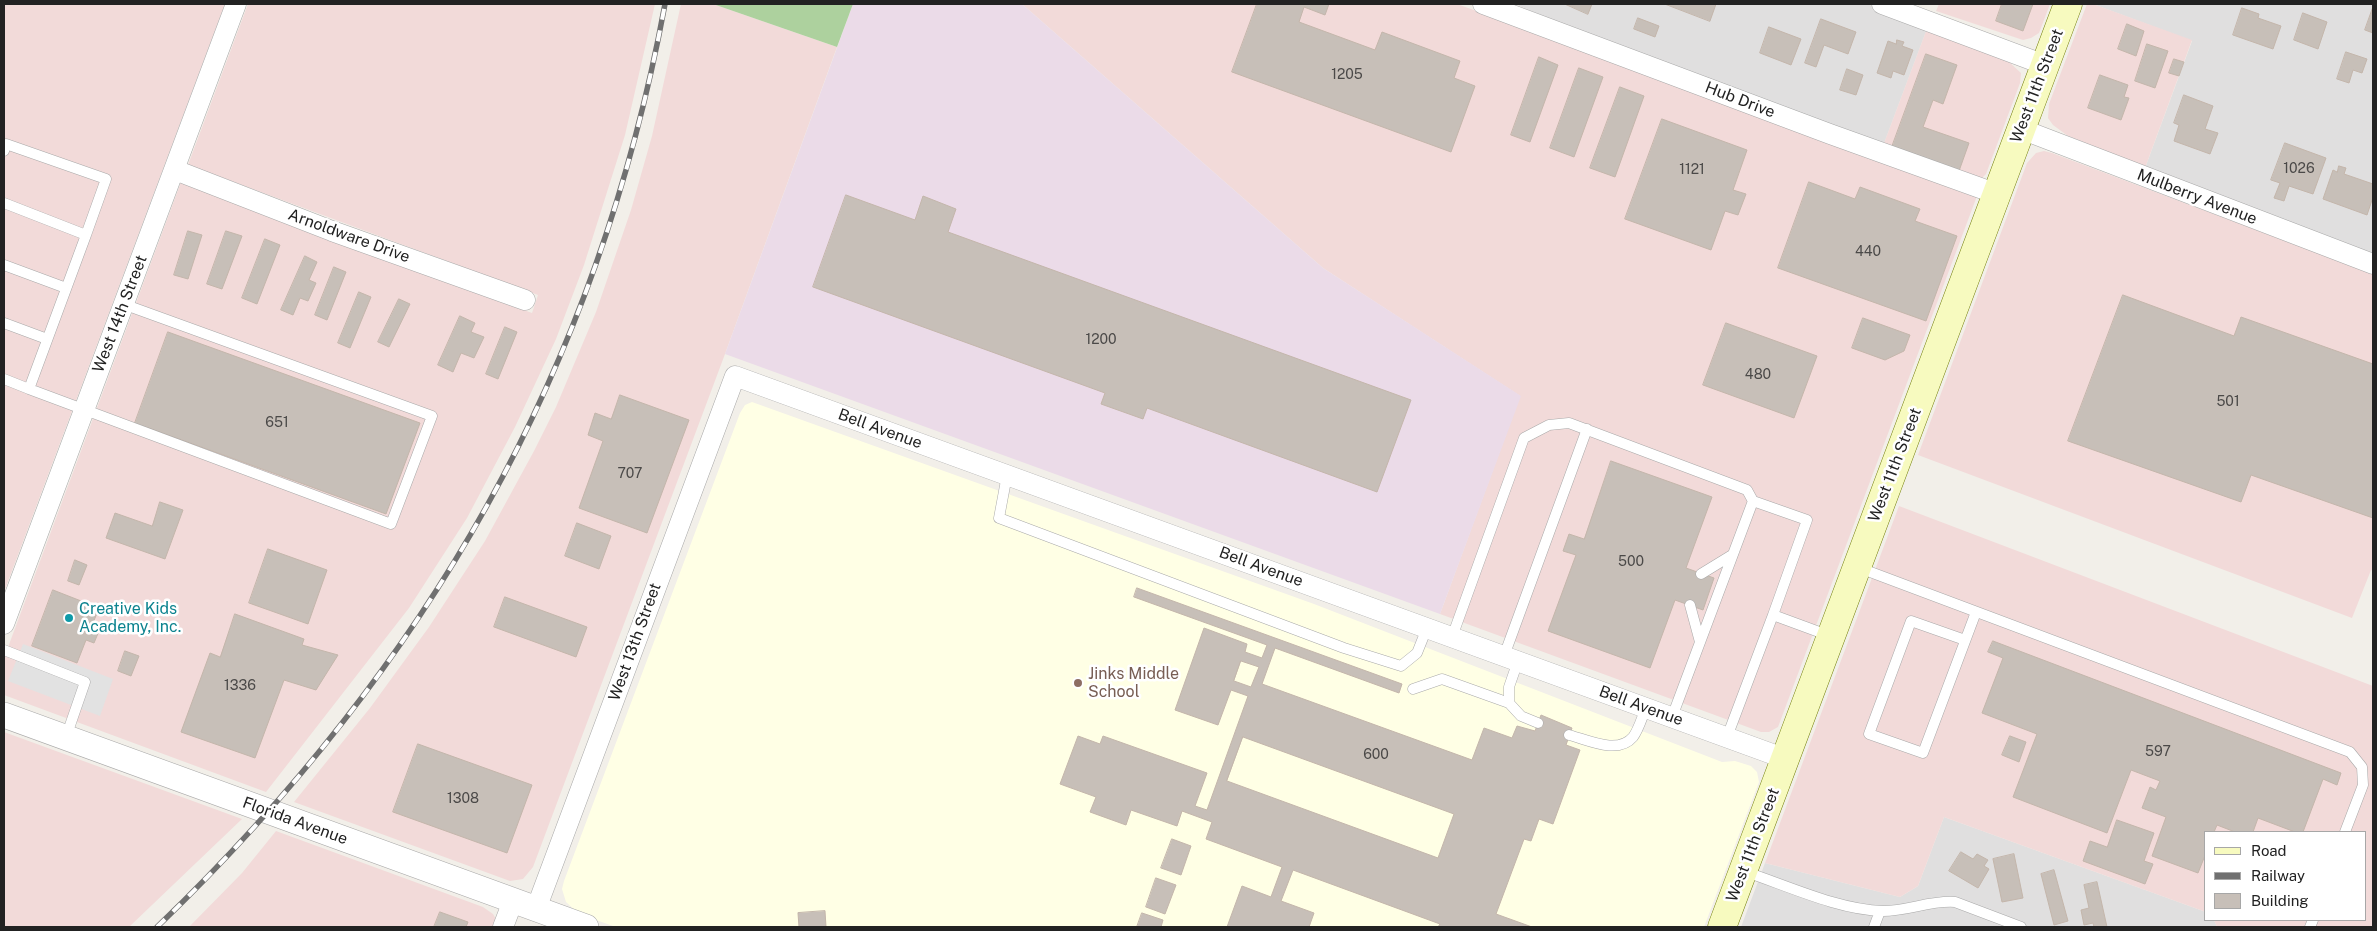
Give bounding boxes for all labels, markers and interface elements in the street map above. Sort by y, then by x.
street label: West 11th Street [2006,26,2068,146]
house number: 1205 [1331,67,1363,83]
street label: Hub Drive [1702,78,1778,122]
house number: 1026 [2283,161,2315,177]
house number: 1121 [1679,162,1705,178]
street label: Mulberry Avenue [2134,165,2260,229]
street label: Arnoldware Drive [285,205,413,267]
house number: 440 [1855,244,1881,260]
street label: West 14th Street [89,253,151,375]
house number: 1200 [1085,332,1117,348]
house number: 480 [1745,367,1771,383]
house number: 501 [2216,394,2240,410]
street label: Bell Avenue [835,405,925,453]
street label: West 11th Street [1864,405,1926,525]
house number: 651 [265,415,289,431]
house number: 707 [618,466,642,482]
street label: Bell Avenue [1216,543,1306,591]
house number: 500 [1618,554,1644,570]
street label: West 13th Street [605,580,665,704]
place label: Creative Kids Academy, Inc. [79,599,181,637]
marker: Creative Kids Academy, Inc. [63,612,75,624]
place label: Jinks Middle School [1088,664,1179,702]
marker: Jinks Middle School [1072,677,1084,689]
house number: 1336 [224,678,256,694]
street label: Bell Avenue [1596,682,1686,730]
house number: 597 [2145,744,2171,760]
house number: 600 [1363,747,1389,763]
street label: West 11th Street [1722,785,1784,905]
house number: 1308 [447,791,479,807]
street label: Florida Avenue [240,793,350,849]
legend [2204,831,2367,921]
text: Road [2251,842,2287,859]
text: Railway [2251,867,2305,884]
text: Building [2251,892,2309,909]

